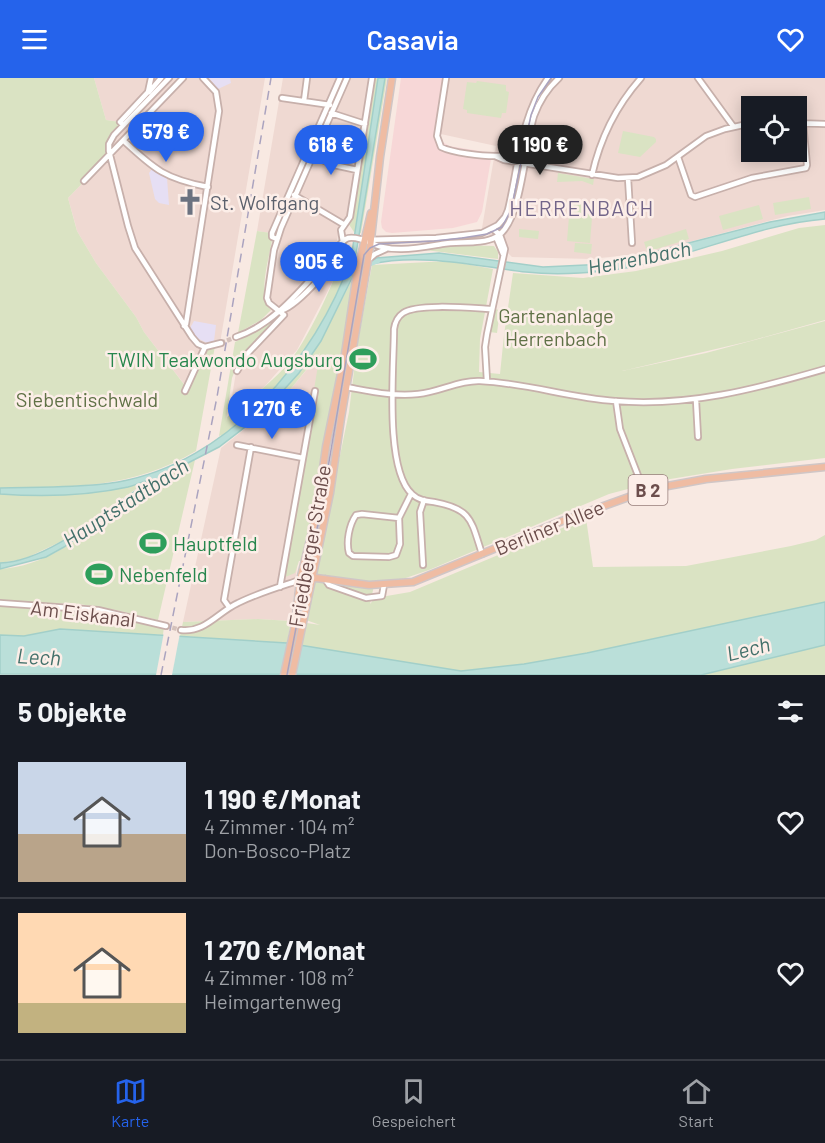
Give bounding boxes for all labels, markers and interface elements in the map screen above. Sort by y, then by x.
icon: menu [18,23,51,56]
text: Casavia [366,23,459,55]
icon: heart [774,23,807,56]
map controls [741,96,807,162]
button: locate [741,96,807,162]
pin: 579 € [124,112,208,163]
text: 579 € [142,119,190,143]
pin: 618 € [289,125,373,176]
pin: 1 190 € [485,125,595,176]
text: 618 € [308,132,354,156]
text: 1 190 € [512,132,568,156]
church icon: St. Wolfgang [175,187,205,217]
place label: St. Wolfgang [210,190,319,214]
district label: HERRENBACH [509,195,655,220]
water label: Herrenbach [585,235,693,279]
pin: 905 € [277,242,361,293]
text: 905 € [294,249,344,273]
park label: Gartenanlage Herrenbach [498,303,614,350]
sports icon: TWIN Teakwondo Augsburg [348,344,378,374]
place label: TWIN Teakwondo Augsburg [107,347,343,371]
park label: Siebentischwald [16,387,158,411]
pin: 1 270 € [217,389,327,440]
text: 1 270 € [242,396,302,420]
water label: Hauptstadtbach [58,452,192,552]
street label: Friedberger Straße [283,463,335,629]
road number: B 2 [628,475,668,505]
street label: Berliner Allee [491,494,607,560]
sports icon: Hauptfeld [138,528,168,558]
place label: Hauptfeld [173,531,258,555]
sports icon: Nebenfeld [84,559,114,589]
place label: Nebenfeld [119,562,208,586]
street label: Am Eiskanal [29,595,137,631]
water label: Lech [724,631,772,665]
water label: Lech [16,642,62,670]
icon: filters [774,695,807,728]
text: 5 Objekte [18,696,127,727]
text: 1 190 €/Monat [204,783,361,814]
icon: home [66,786,138,858]
icon: heart [774,806,807,839]
text: 4 Zimmer · 104 m² [204,814,355,838]
text: Don-Bosco-Platz [204,838,351,862]
text: 1 270 €/Monat [204,934,365,965]
icon: home [66,937,138,1009]
icon: heart [774,957,807,990]
text: 4 Zimmer · 108 m² [204,965,354,989]
text: Heimgartenweg [204,989,342,1013]
tab: Karte [111,1075,149,1130]
tab: Gespeichert [372,1075,456,1130]
tab: Start [679,1075,714,1130]

